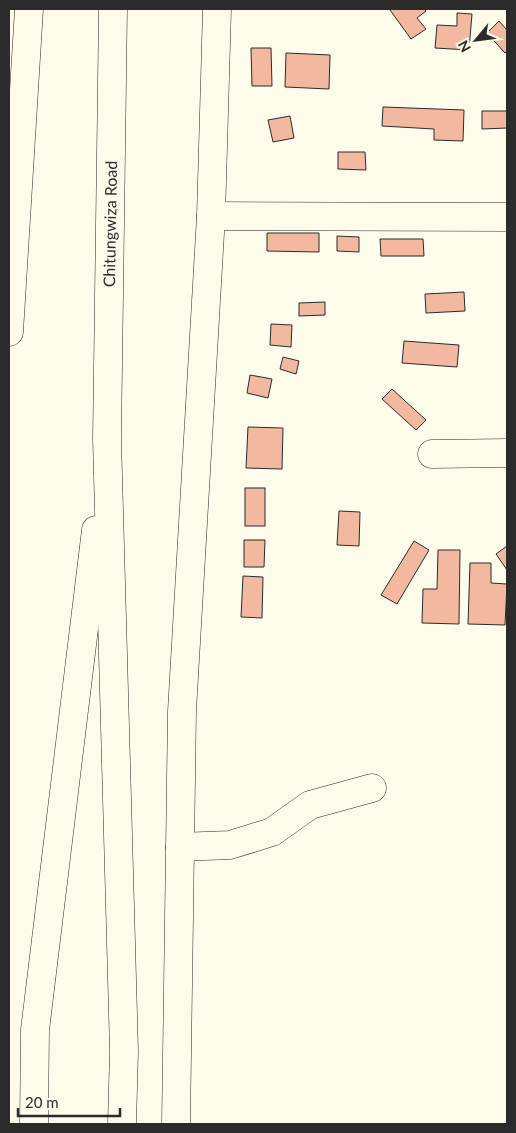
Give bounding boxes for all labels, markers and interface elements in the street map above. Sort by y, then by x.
north arrow [451,15,501,65]
text: N [454,38,474,55]
street label: Chitungwiza Road [99,161,120,287]
scale bar [18,1086,120,1118]
text: 20 m [25,1093,59,1111]

